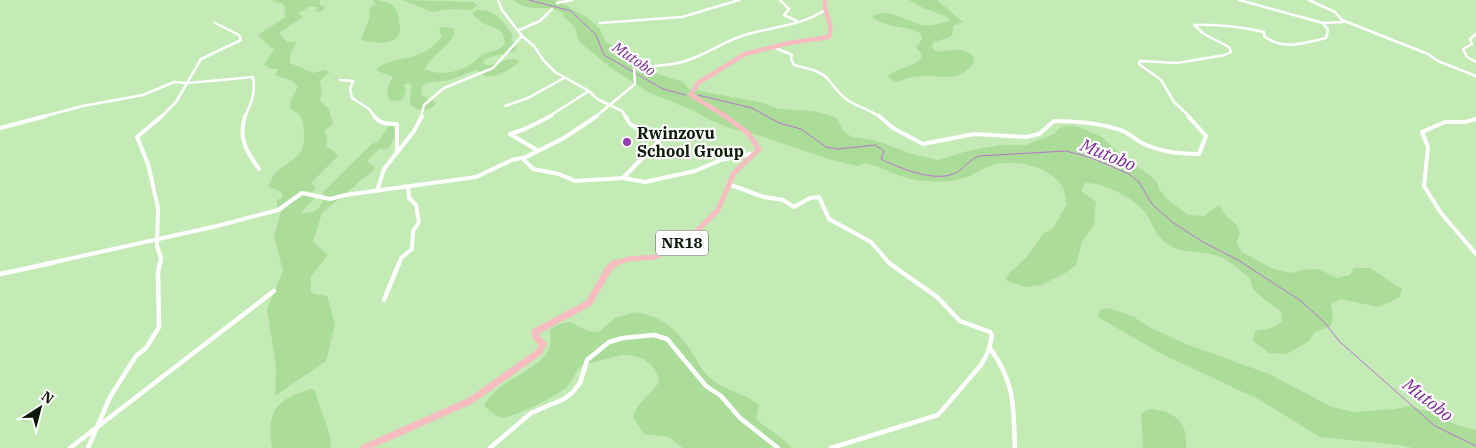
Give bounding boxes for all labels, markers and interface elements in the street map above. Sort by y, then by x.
water label: Mutobo [608,37,660,80]
place label: Rwinzovu School Group [637,123,744,161]
water label: Mutobo [1076,133,1139,176]
marker: Rwinzovu School Group [621,136,633,148]
road number: NR18 [656,230,708,256]
water label: Mutobo [1398,372,1458,427]
north arrow [15,383,65,433]
text: N [38,387,57,408]

